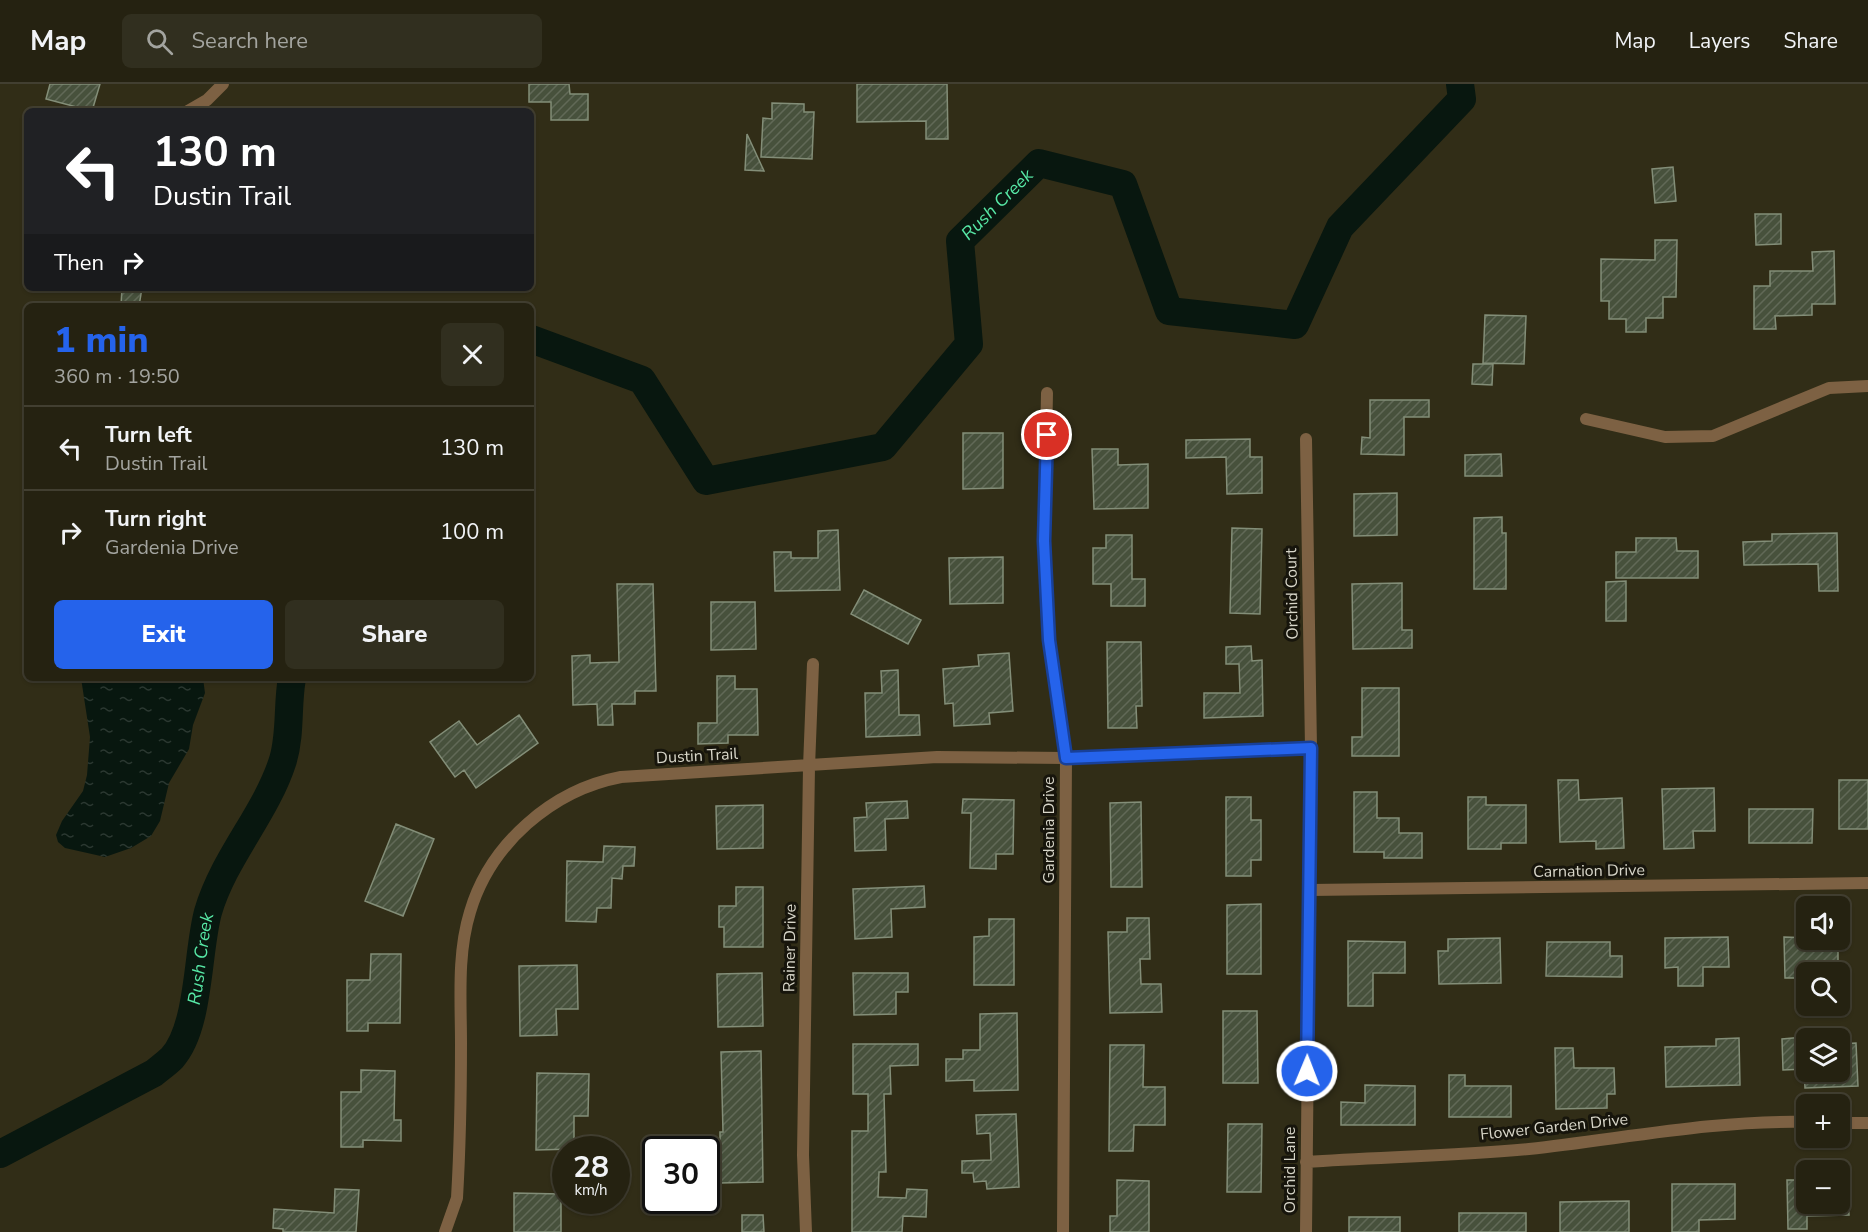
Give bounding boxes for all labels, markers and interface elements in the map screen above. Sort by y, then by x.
search box [122,14,542,68]
text: Map [30,22,86,60]
icon: search [143,25,176,58]
text: Search here [191,26,308,56]
text: Map [1614,27,1656,55]
text: Layers [1689,27,1750,55]
text: Share [1783,27,1838,55]
text: 130 m [153,124,277,181]
icon: left [54,132,132,210]
water label: Rush Creek [956,163,1039,245]
text: Dustin Trail [153,178,291,215]
icon: right [116,246,149,279]
text: Then [54,248,104,278]
text: 1 min [54,316,149,365]
button: close [441,323,504,386]
text: 360 m · 19:50 [54,363,180,390]
pin [1021,409,1072,460]
icon: arrive [1030,418,1063,451]
text: Turn left [105,420,192,450]
icon: left [54,432,87,465]
text: 130 m [440,433,504,463]
text: Dustin Trail [105,450,207,477]
text: Turn right [105,504,206,534]
icon: right [54,516,87,549]
text: 100 m [440,517,504,547]
text: Gardenia Drive [105,534,239,561]
street label: Orchid Court [1280,548,1304,640]
button: Exit [54,600,273,669]
button: Share [285,600,504,669]
street label: Dustin Trail [655,743,739,769]
street label: Gardenia Drive [1038,777,1060,883]
street label: Carnation Drive [1533,859,1645,883]
map controls [1796,896,1850,1214]
button: sound [1796,896,1850,950]
street label: Rainer Drive [778,904,802,992]
water label: Rush Creek [182,909,220,1007]
button: search [1796,962,1850,1016]
button: layers [1796,1028,1850,1082]
position arrow [1275,1039,1339,1103]
button: + [1796,1094,1850,1148]
street label: Flower Garden Drive [1479,1108,1629,1146]
street label: Orchid Lane [1279,1127,1301,1213]
speed limit sign: 30 [642,1136,720,1214]
text: 28 [573,1147,609,1188]
button: − [1796,1160,1850,1214]
text: km/h [574,1180,608,1200]

